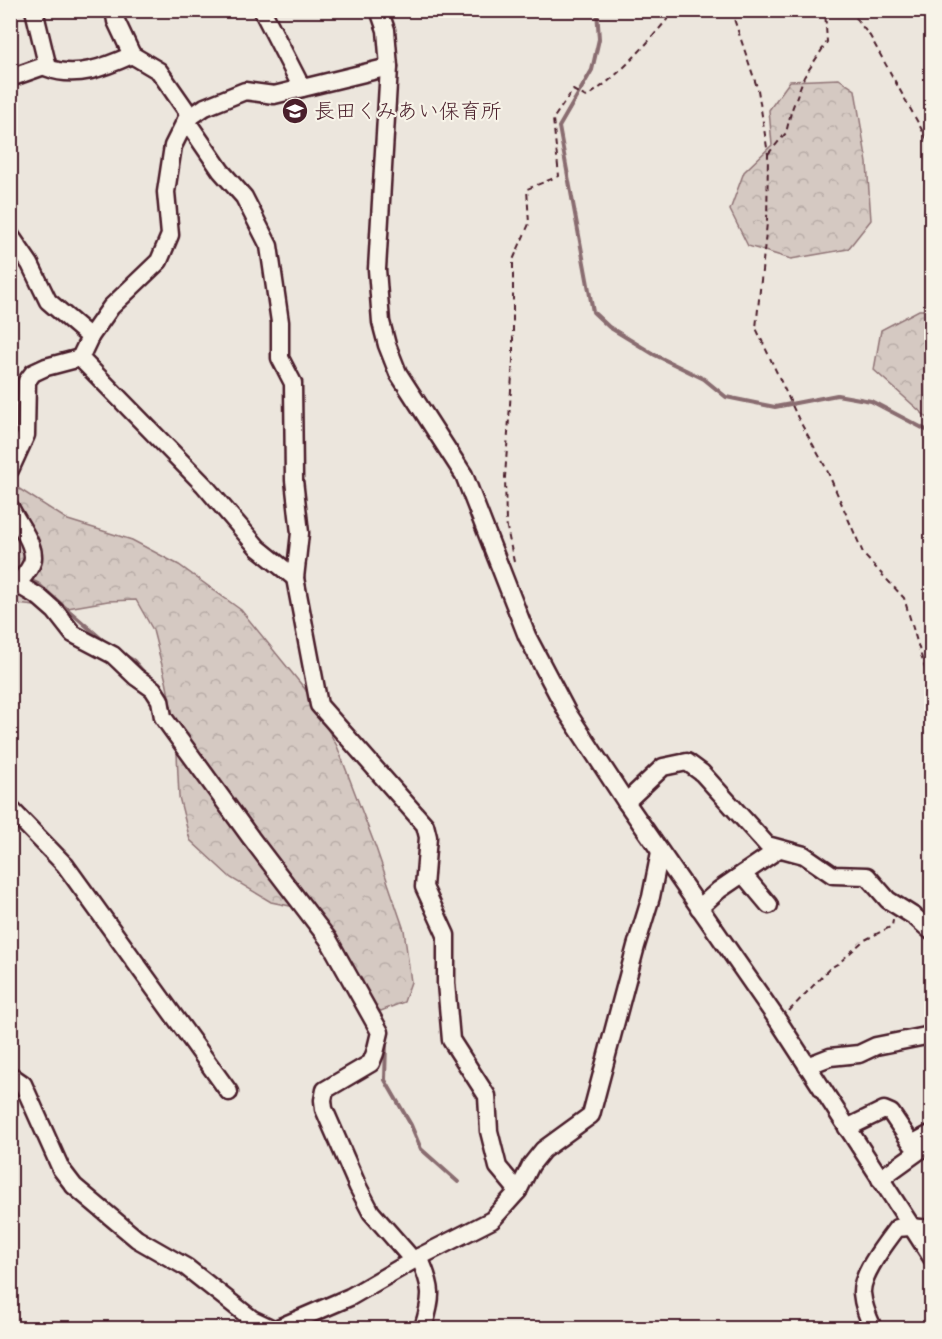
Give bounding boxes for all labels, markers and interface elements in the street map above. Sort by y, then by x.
school or university icon: 長田くみあい保育所 [280,96,310,126]
place label: 長田くみあい保育所 [314,98,502,125]

